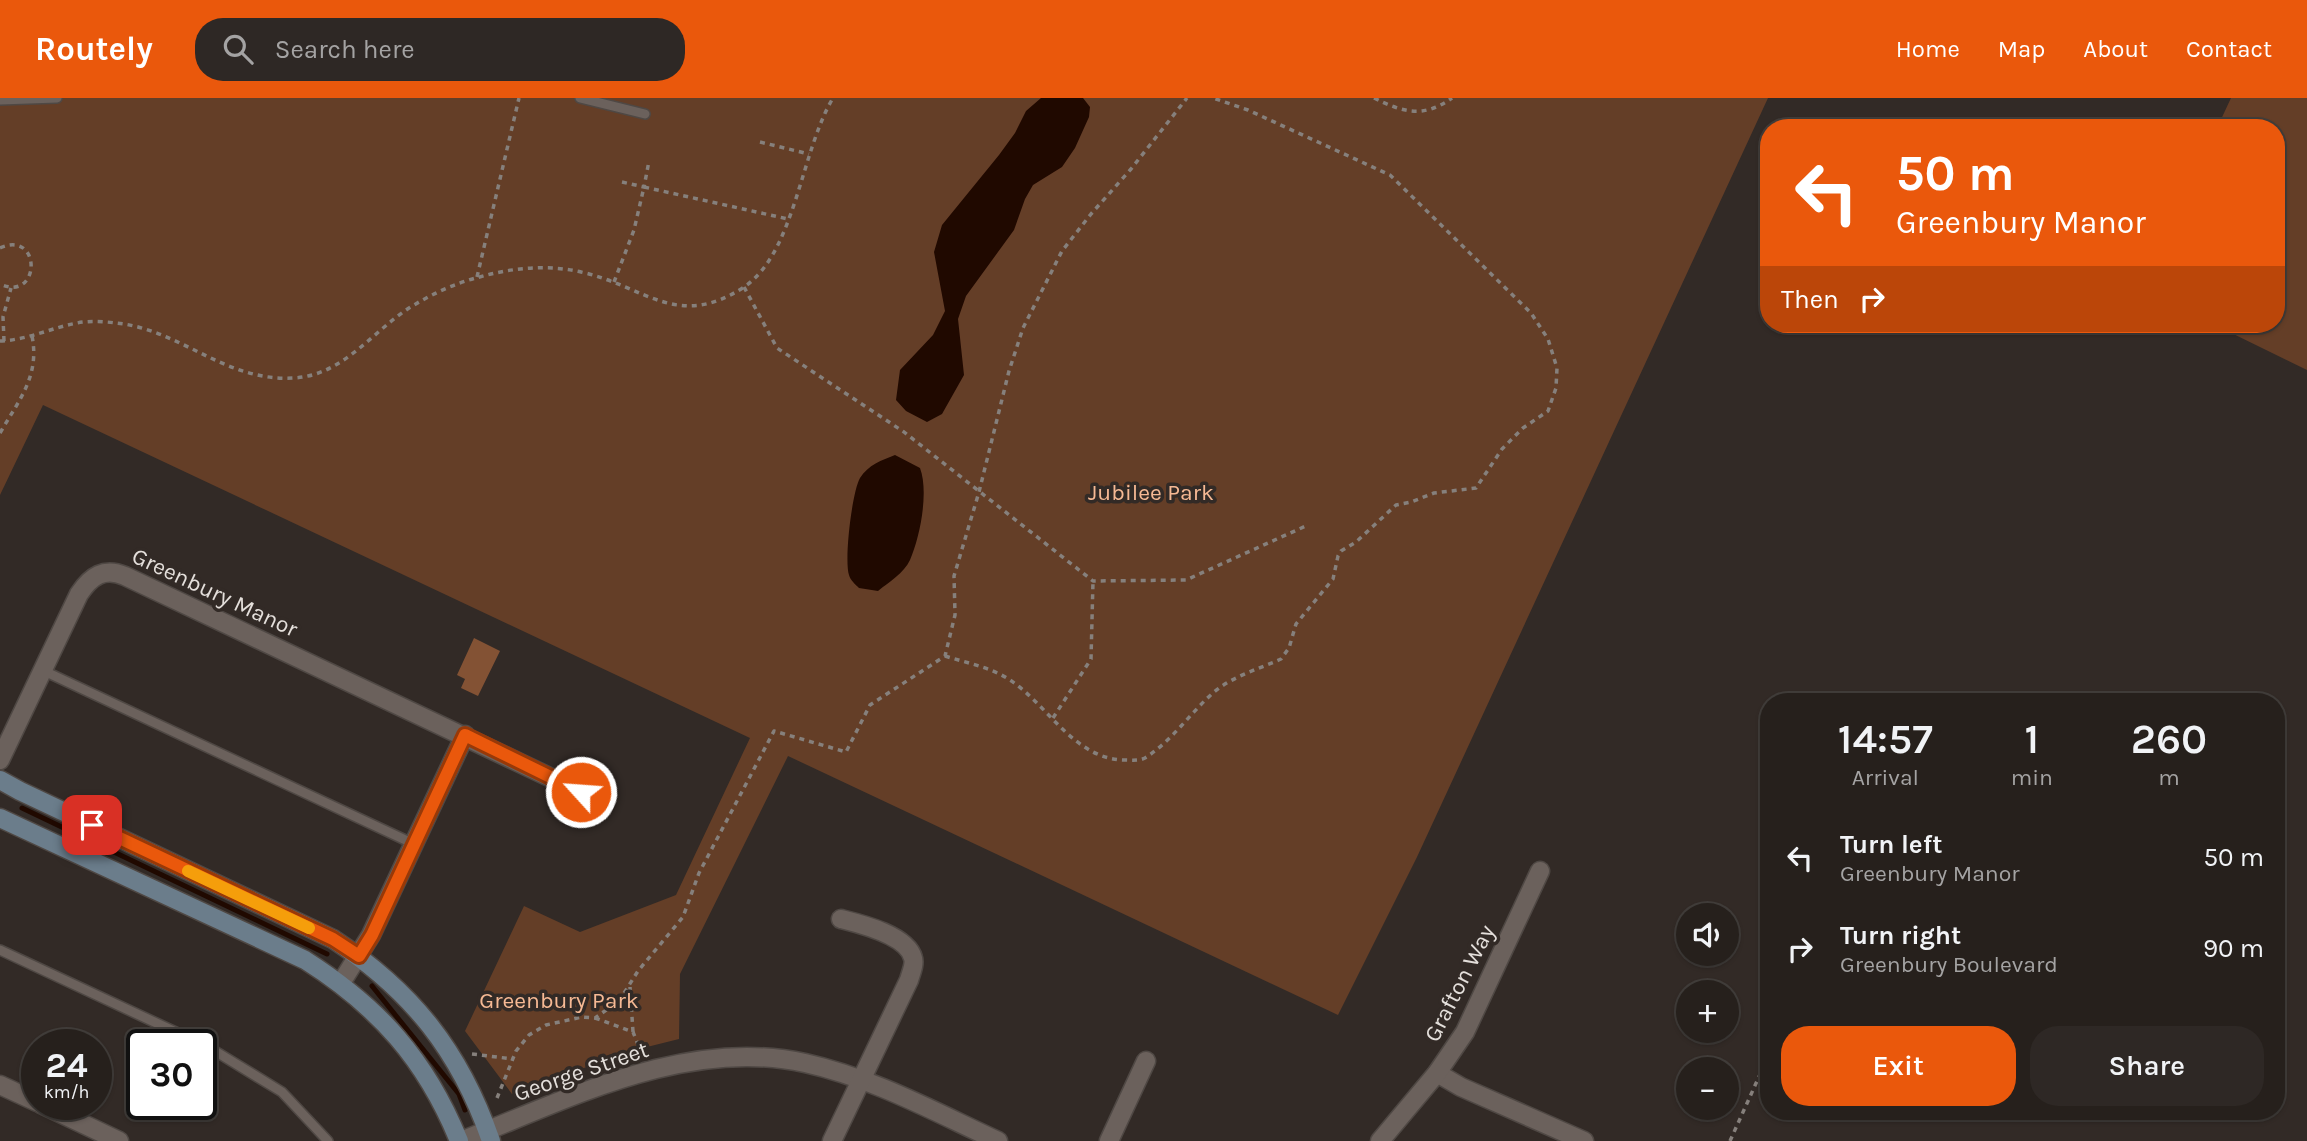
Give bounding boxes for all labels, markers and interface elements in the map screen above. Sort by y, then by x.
search box [195,18,685,81]
text: Routely [35,30,153,68]
icon: search [219,30,257,68]
text: Search here [275,34,415,65]
text: Home [1896,35,1960,63]
text: Map [1998,35,2045,63]
text: About [2083,35,2148,63]
text: Contact [2186,35,2272,63]
text: 50 m [1896,145,2014,202]
icon: left [1781,147,1872,238]
text: Greenbury Manor [1896,204,2146,241]
icon: right [1853,280,1891,318]
text: Then [1781,284,1839,315]
park label: Jubilee Park [1088,479,1214,506]
street label: Greenbury Manor [128,542,302,643]
text: 14:57 [1838,714,1933,764]
text: 1 [2024,714,2039,764]
text: 260 [2131,714,2207,764]
position arrow [544,755,618,829]
text: Arrival [1852,764,1919,791]
text: min [2011,764,2053,791]
text: m [2158,764,2180,791]
pin [62,795,122,855]
icon: arrive [73,806,111,844]
text: Turn left [1840,829,1942,860]
icon: left [1781,839,1819,877]
text: 50 m [2203,842,2264,873]
text: Greenbury Manor [1840,860,2020,887]
map controls [1676,903,1739,1120]
button: sound [1676,903,1739,966]
street label: Grafton Way [1418,920,1501,1046]
text: Turn right [1840,920,1961,951]
icon: right [1781,930,1819,968]
text: 90 m [2203,933,2264,964]
text: Greenbury Boulevard [1840,951,2058,978]
button: + [1676,980,1739,1043]
park label: Greenbury Park [479,987,639,1014]
button: Exit [1781,1026,2016,1106]
button: Share [2030,1026,2264,1106]
speed limit sign: 30 [126,1029,217,1120]
street label: George Street [510,1036,652,1107]
text: 24 [46,1045,88,1086]
button: − [1676,1057,1739,1120]
text: km/h [44,1081,89,1103]

